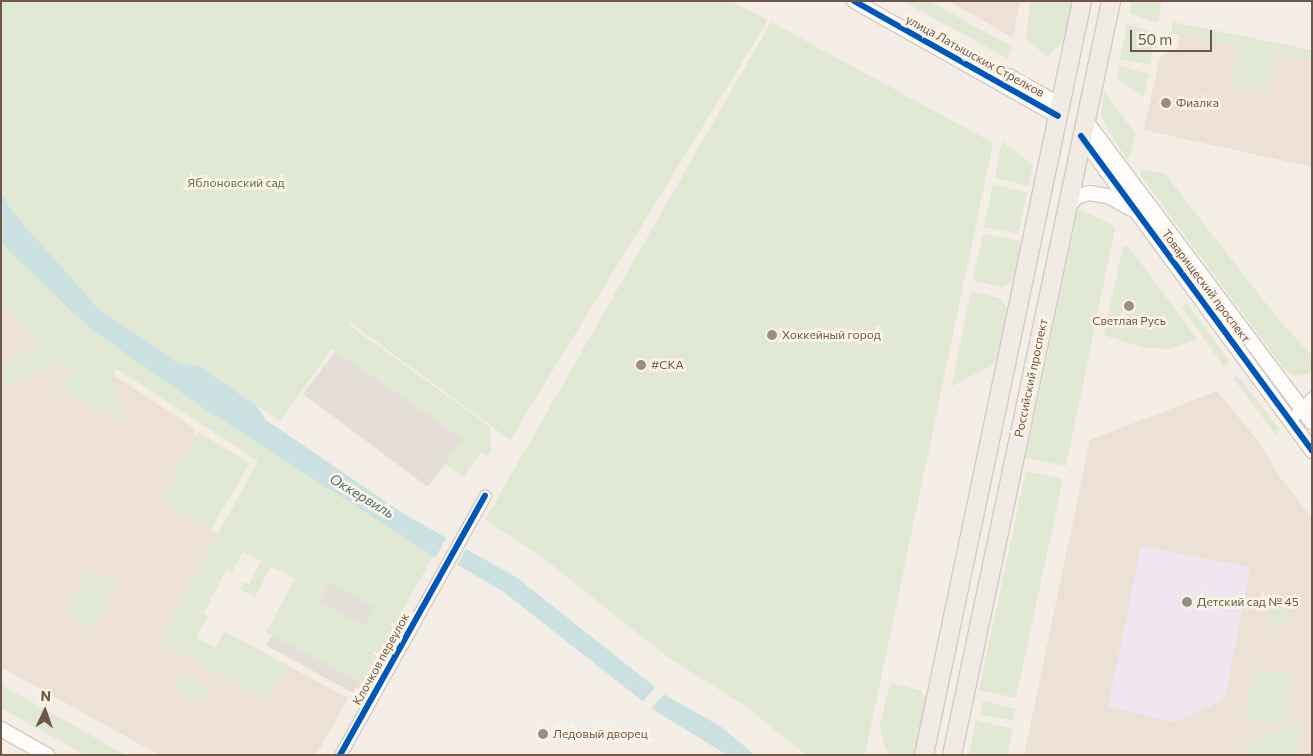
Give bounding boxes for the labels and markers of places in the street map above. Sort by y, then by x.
place label: Фиалка [1176,96,1219,110]
marker: Фиалка [1160,97,1172,109]
marker: Светлая Русь [1123,300,1135,312]
place label: Светлая Русь [1092,314,1166,328]
place label: Хоккейный город [782,328,881,342]
marker: Хоккейный город [766,329,778,341]
place label: #СКА [651,358,684,372]
marker: #СКА [635,359,647,371]
place label: Детский сад № 45 [1197,595,1299,609]
marker: Детский сад № 45 [1181,596,1193,608]
place label: Ледовый дворец [553,727,648,741]
marker: Ледовый дворец [537,728,549,740]

